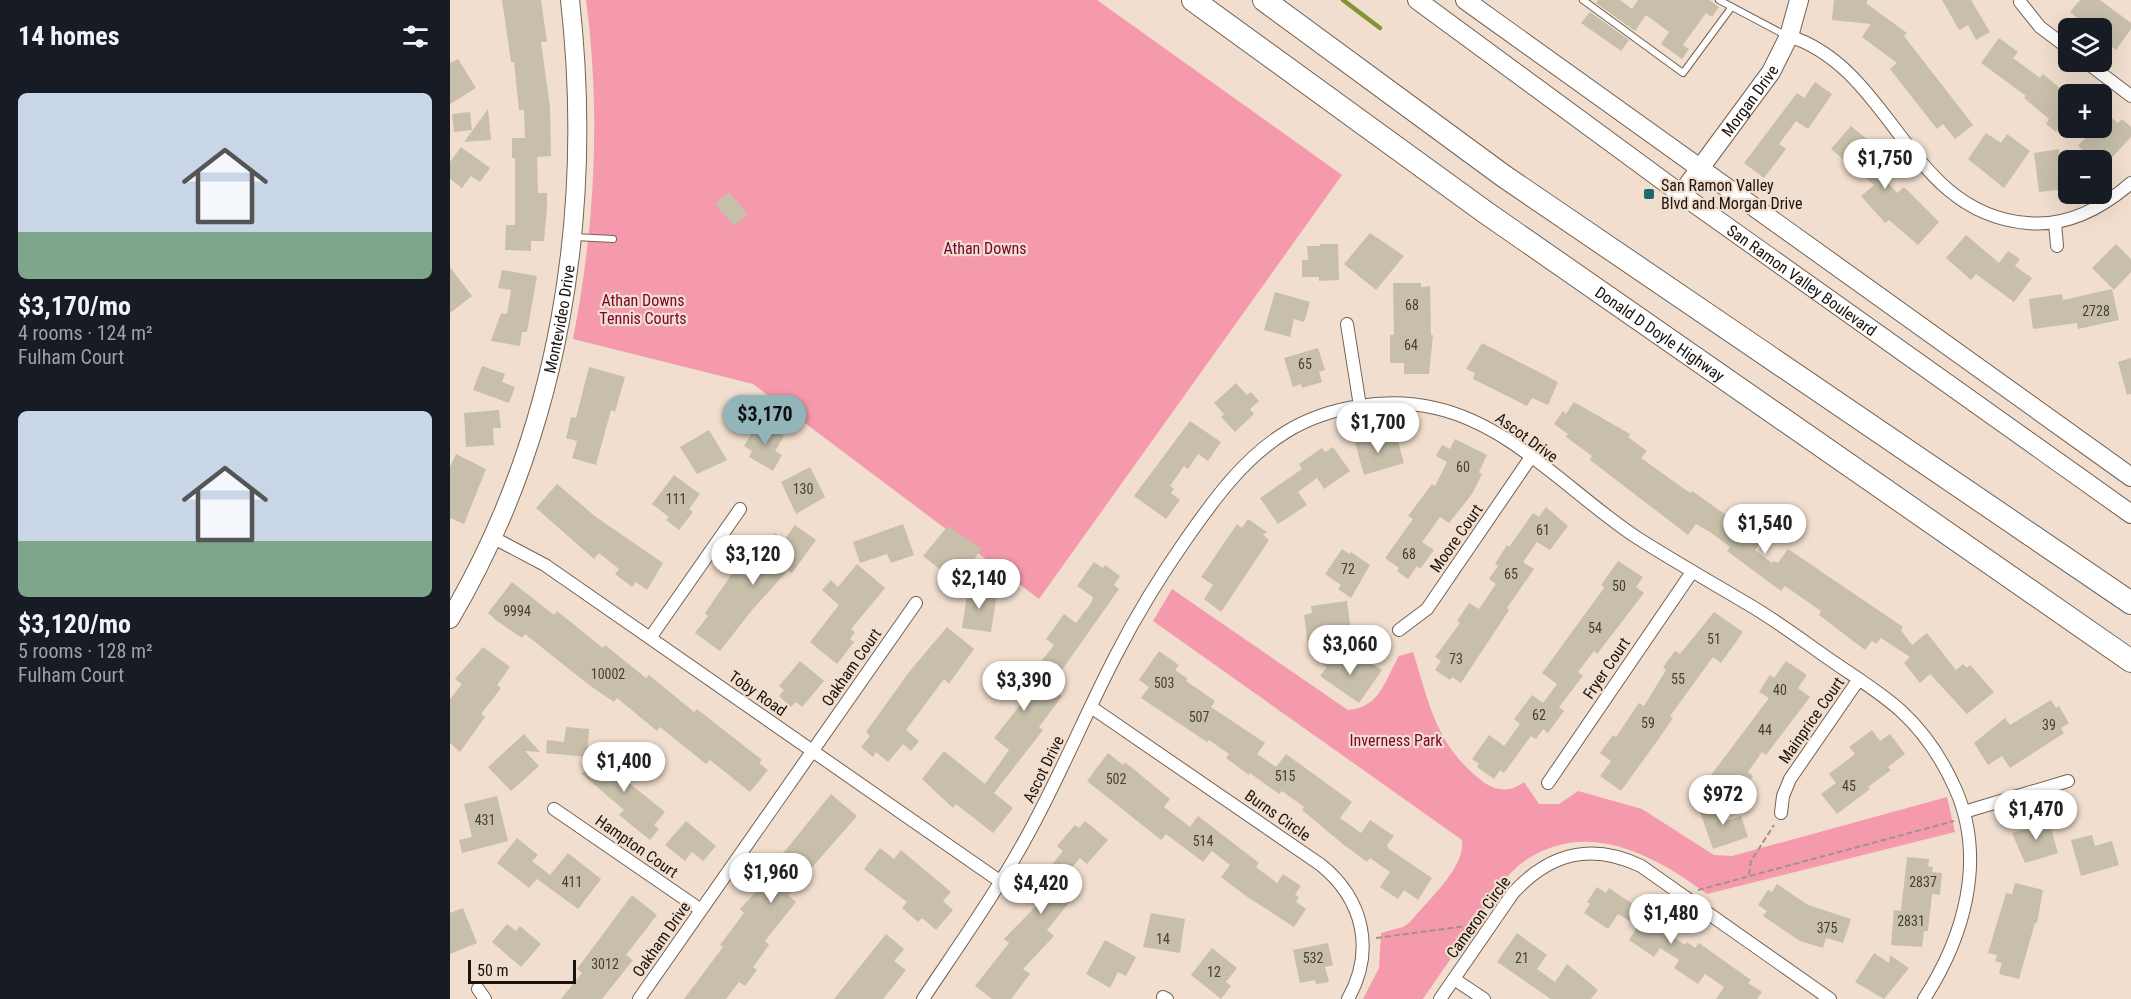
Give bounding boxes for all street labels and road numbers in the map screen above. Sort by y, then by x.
street label: Morgan Drive [1718,62,1783,140]
street label: San Ramon Valley Boulevard [1723,221,1880,340]
street label: Montevideo Drive [540,264,579,375]
street label: Donald D Doyle Highway [1591,283,1728,386]
street label: Ascot Drive [1492,408,1562,466]
street label: Moore Court [1426,500,1487,576]
street label: Oakham Court [818,625,885,710]
street label: Fryer Court [1579,634,1634,703]
street label: Toby Road [725,667,790,720]
street label: Mainprice Court [1775,673,1848,767]
street label: Ascot Drive [1019,733,1068,806]
street label: Burns Circle [1241,786,1314,845]
street label: Hampton Court [592,811,682,882]
street label: Cameron Circle [1442,873,1514,962]
street label: Oakham Drive [629,898,694,981]

